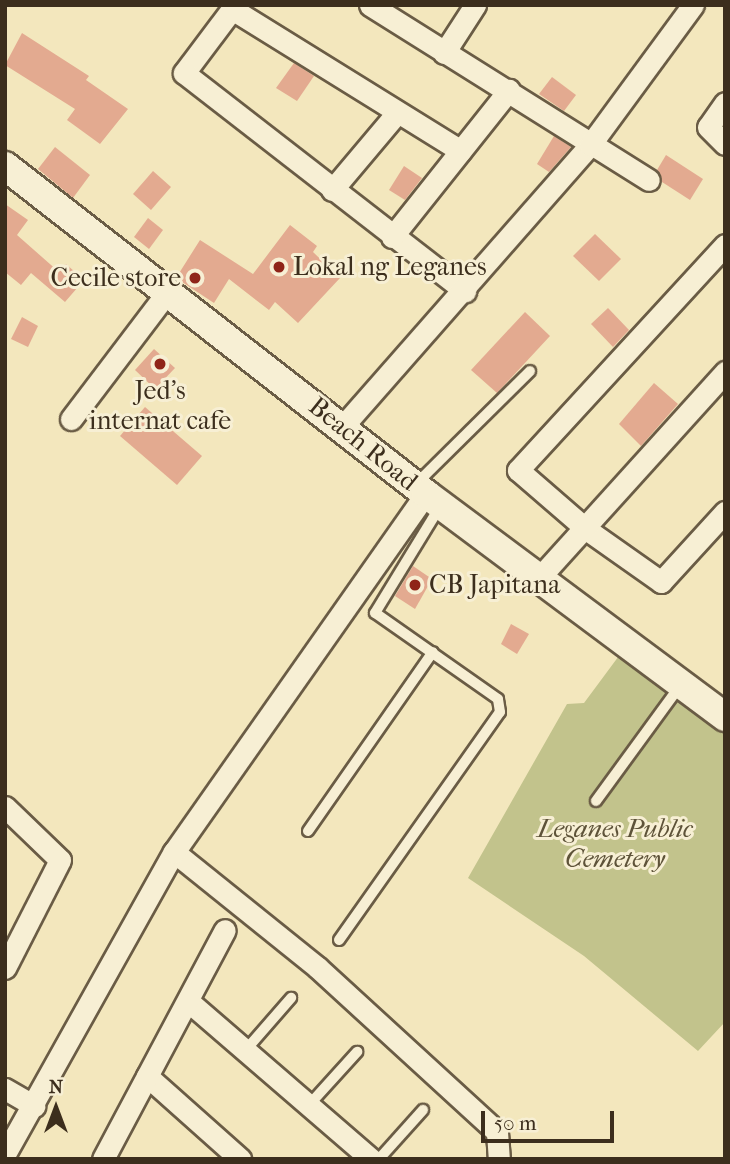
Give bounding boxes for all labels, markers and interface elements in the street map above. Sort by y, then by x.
place label: Lokal ng Leganes [293,251,486,283]
marker: Lokal ng Leganes [271,259,287,275]
place label: Cecile store [50,262,181,294]
marker: Cecile store [187,270,203,286]
marker: Jed's internat cafe [152,356,168,372]
place label: Jed's internat cafe [89,375,231,436]
street label: Beach Road [302,391,424,497]
place label: CB Japitana [429,569,560,601]
marker: CB Japitana [407,577,423,593]
park label: Leganes Public Cemetery [537,813,693,874]
north arrow [21,1073,91,1143]
text: N [49,1076,63,1098]
scale bar [485,1098,618,1142]
text: 50 m [494,1111,537,1135]

